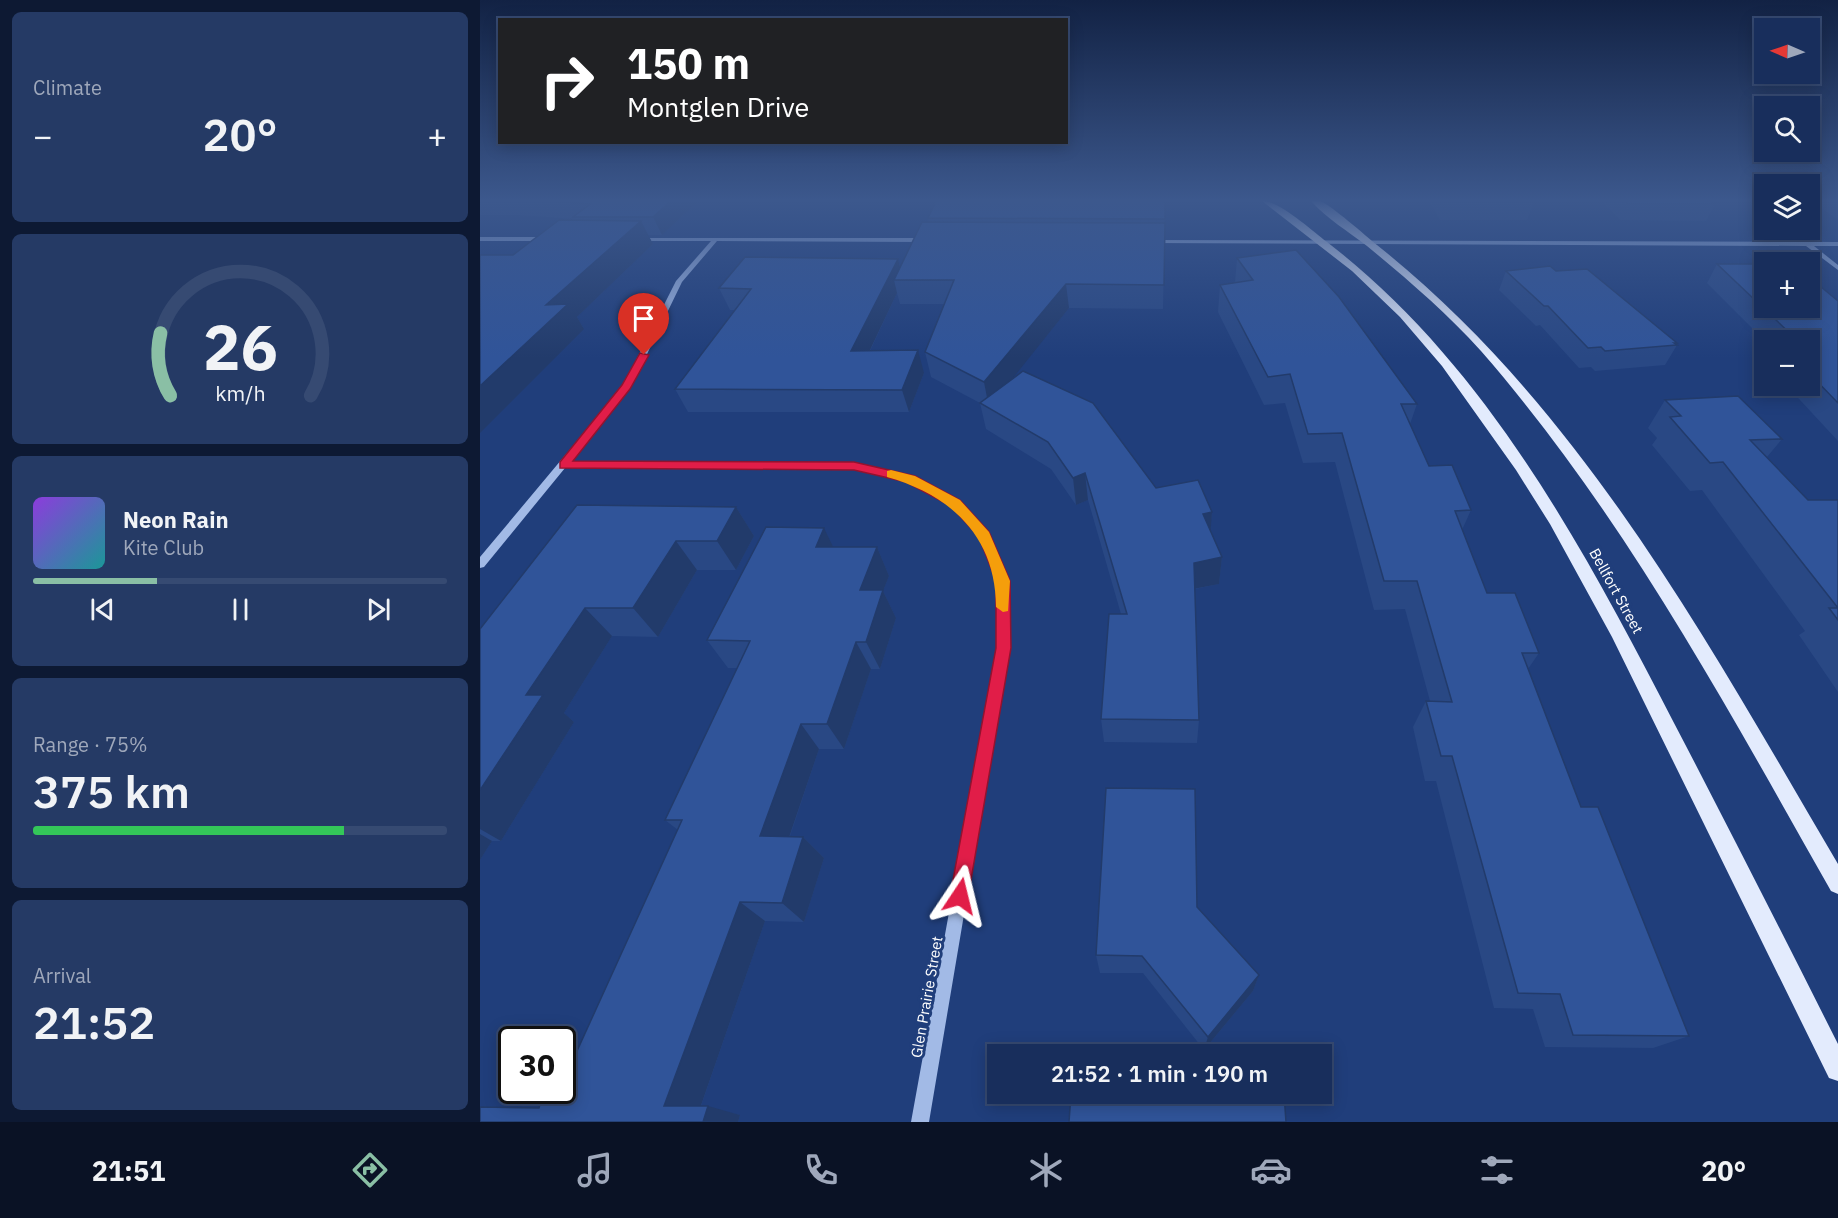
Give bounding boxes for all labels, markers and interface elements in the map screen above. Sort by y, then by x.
north arrow [1754,18,1820,84]
map controls [1754,18,1820,396]
text: 150 m [627,36,750,91]
icon: right [528,42,606,120]
text: Climate [33,74,102,101]
text: Montglen Drive [627,89,809,124]
button: search [1754,96,1820,162]
text: 20° [202,105,278,163]
text: − [33,114,53,157]
text: + [427,114,447,157]
button: layers [1754,174,1820,240]
button: + [1754,252,1820,318]
pin [618,293,669,355]
icon: arrive [627,302,660,335]
text: 26 [203,306,277,387]
button: − [1754,330,1820,396]
text: km/h [215,379,265,407]
text: Neon Rain [123,505,229,534]
text: Kite Club [123,534,204,561]
street label: Bellfort Street [1585,545,1648,637]
icon: previous [86,593,119,626]
icon: pause [224,593,257,626]
icon: next [362,593,395,626]
text: Range · 75% [33,731,148,758]
text: 375 km [33,762,190,820]
position arrow [928,864,992,928]
street label: Glen Prairie Street [906,935,947,1059]
text: Arrival [33,962,91,989]
text: 21:52 [33,993,155,1051]
speed limit sign: 30 [498,1026,576,1104]
text: 21:52 · 1 min · 190 m [1051,1059,1268,1088]
icon: directions [349,1149,391,1191]
icon: music [574,1149,616,1191]
icon: phone [800,1149,842,1191]
icon: climate [1025,1149,1067,1191]
icon: car [1250,1149,1292,1191]
icon: filters [1476,1149,1518,1191]
text: 21:51 [92,1153,165,1188]
text: 20° [1701,1153,1746,1188]

